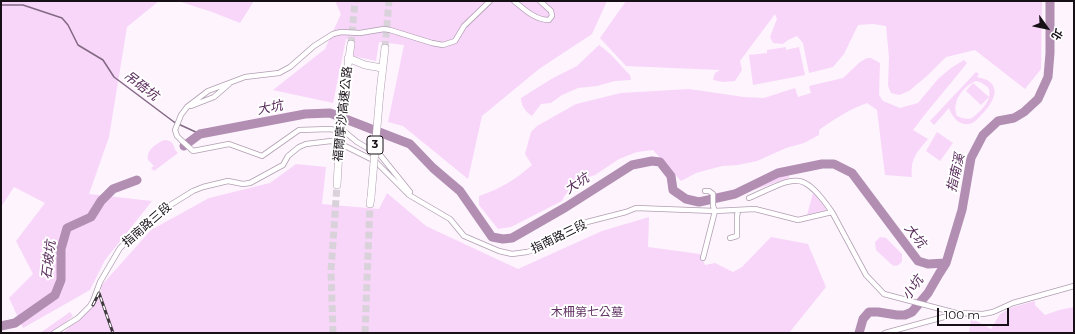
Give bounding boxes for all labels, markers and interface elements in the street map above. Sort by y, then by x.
north arrow [1027,8,1067,48]
text: 北 [1048,26,1066,43]
street label: 福爾摩沙高速公路 [331,66,355,162]
water label: 吊硞坑 [121,68,161,104]
water label: 大坑 [256,98,284,118]
road number: 3 [367,136,383,154]
water label: 指南溪 [944,152,968,194]
water label: 大坑 [562,170,592,198]
street label: 指南路三段 [120,200,174,250]
street label: 指南路三段 [529,217,589,257]
water label: 大坑 [901,221,929,251]
water label: 石坡坑 [39,240,59,280]
water label: 小坑 [899,273,927,303]
scale bar [939,300,1011,326]
park label: 木柵第七公墓 [551,305,623,319]
text: 100 m [944,307,980,322]

